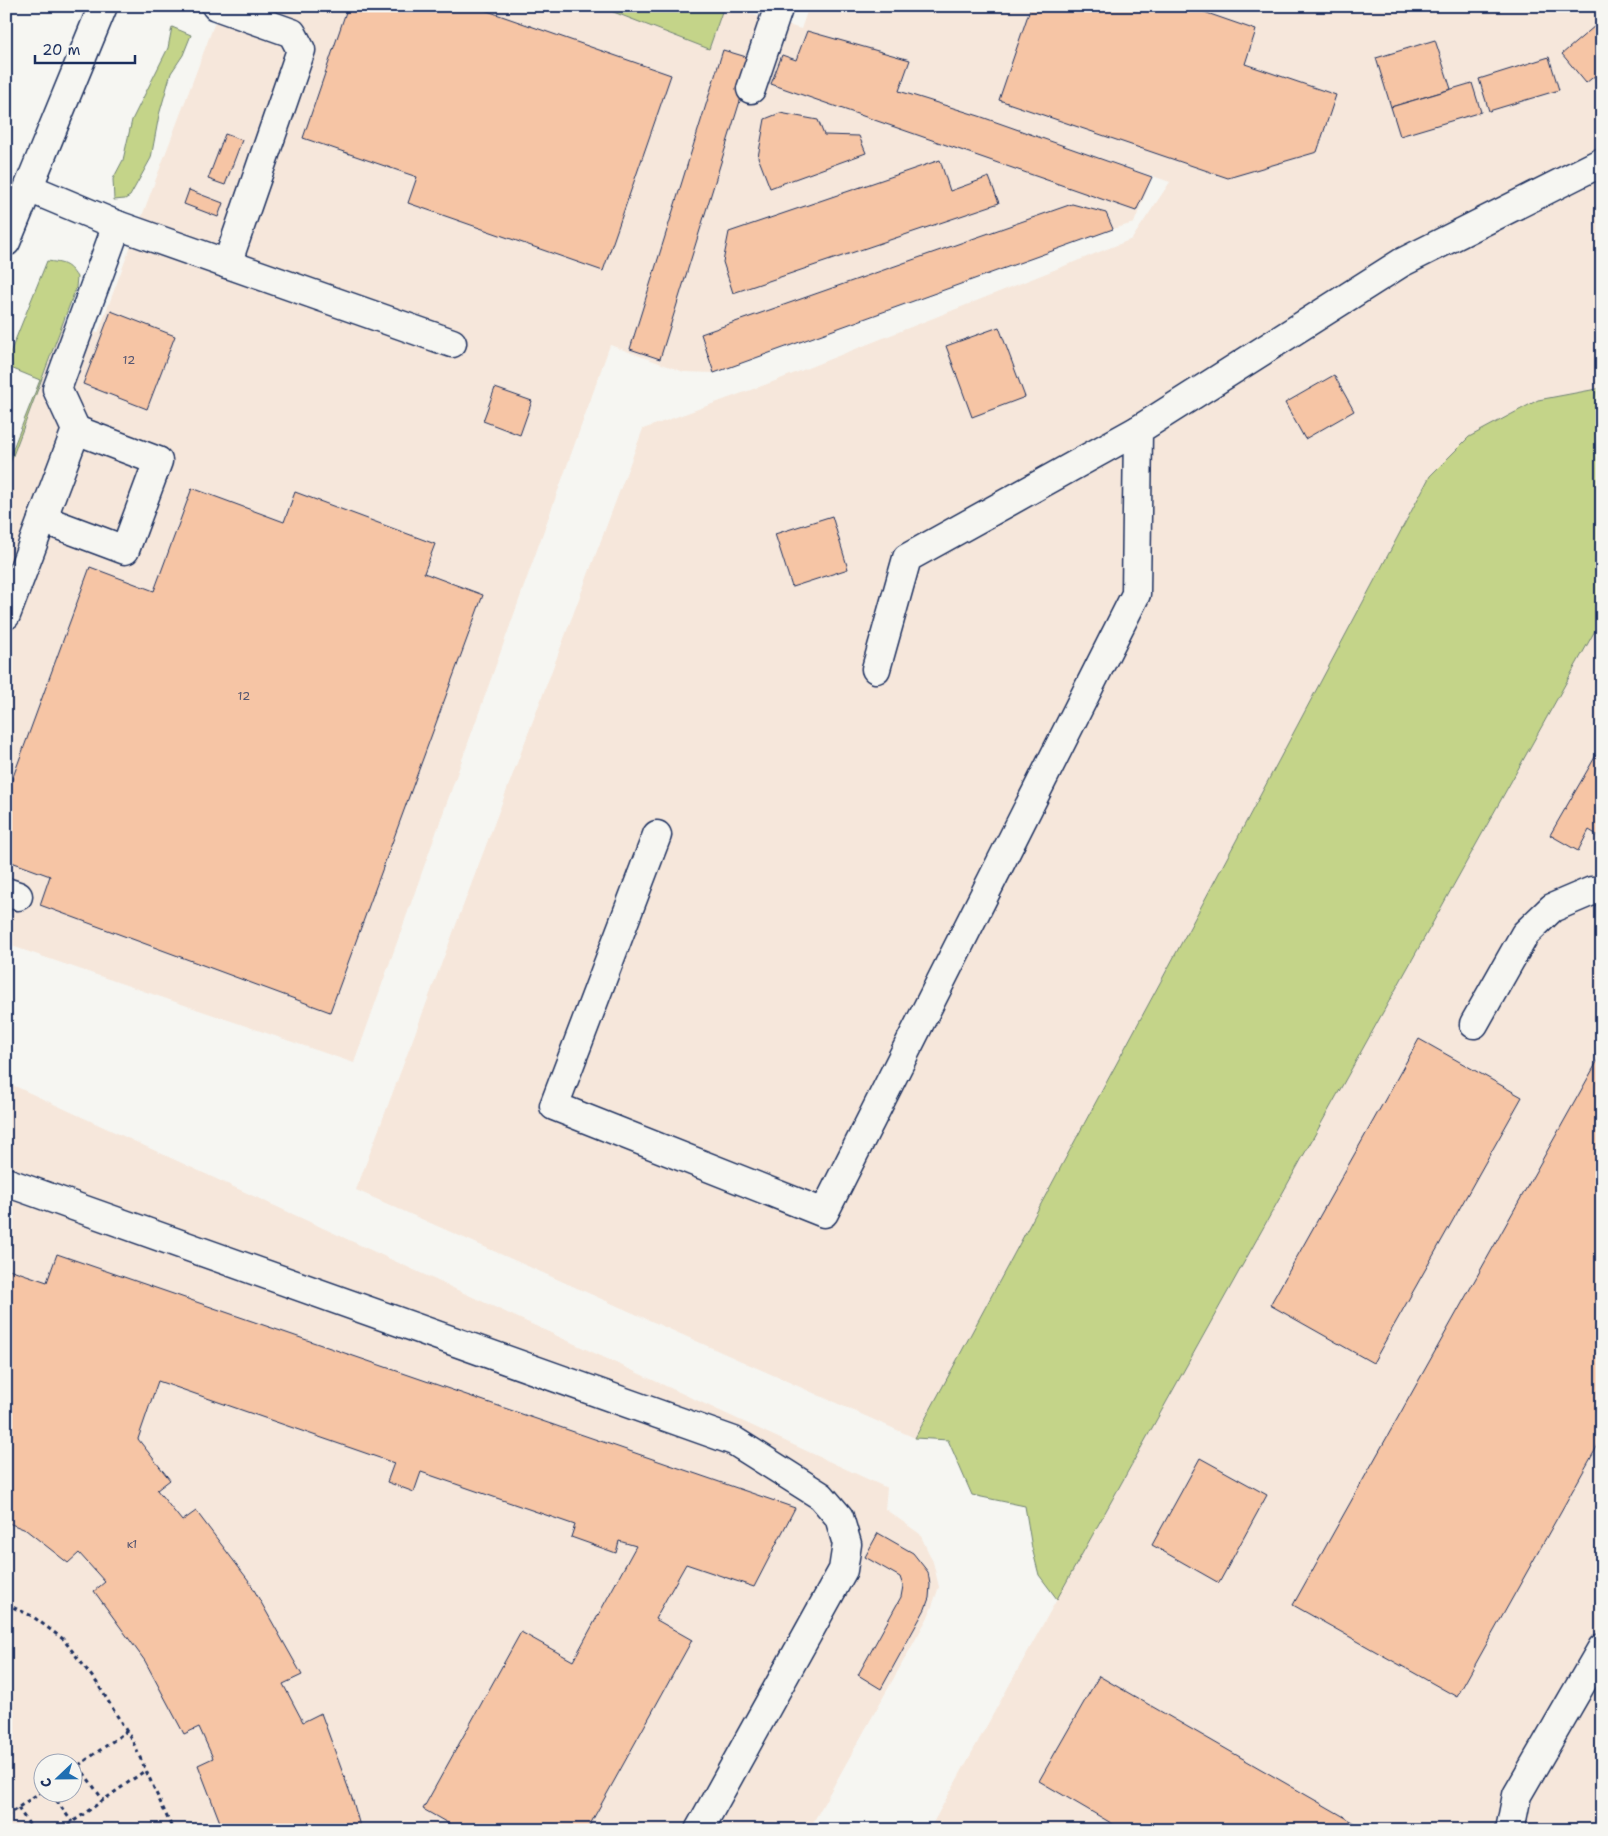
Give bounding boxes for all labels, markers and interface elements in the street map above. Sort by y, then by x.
scale bar [35,32,135,64]
text: 20 m [42,40,81,60]
house number: 12 [123,352,135,368]
house number: 12 [238,688,250,704]
house number: к1 [127,1536,137,1552]
north arrow [32,1754,82,1804]
text: С [36,1776,56,1790]

